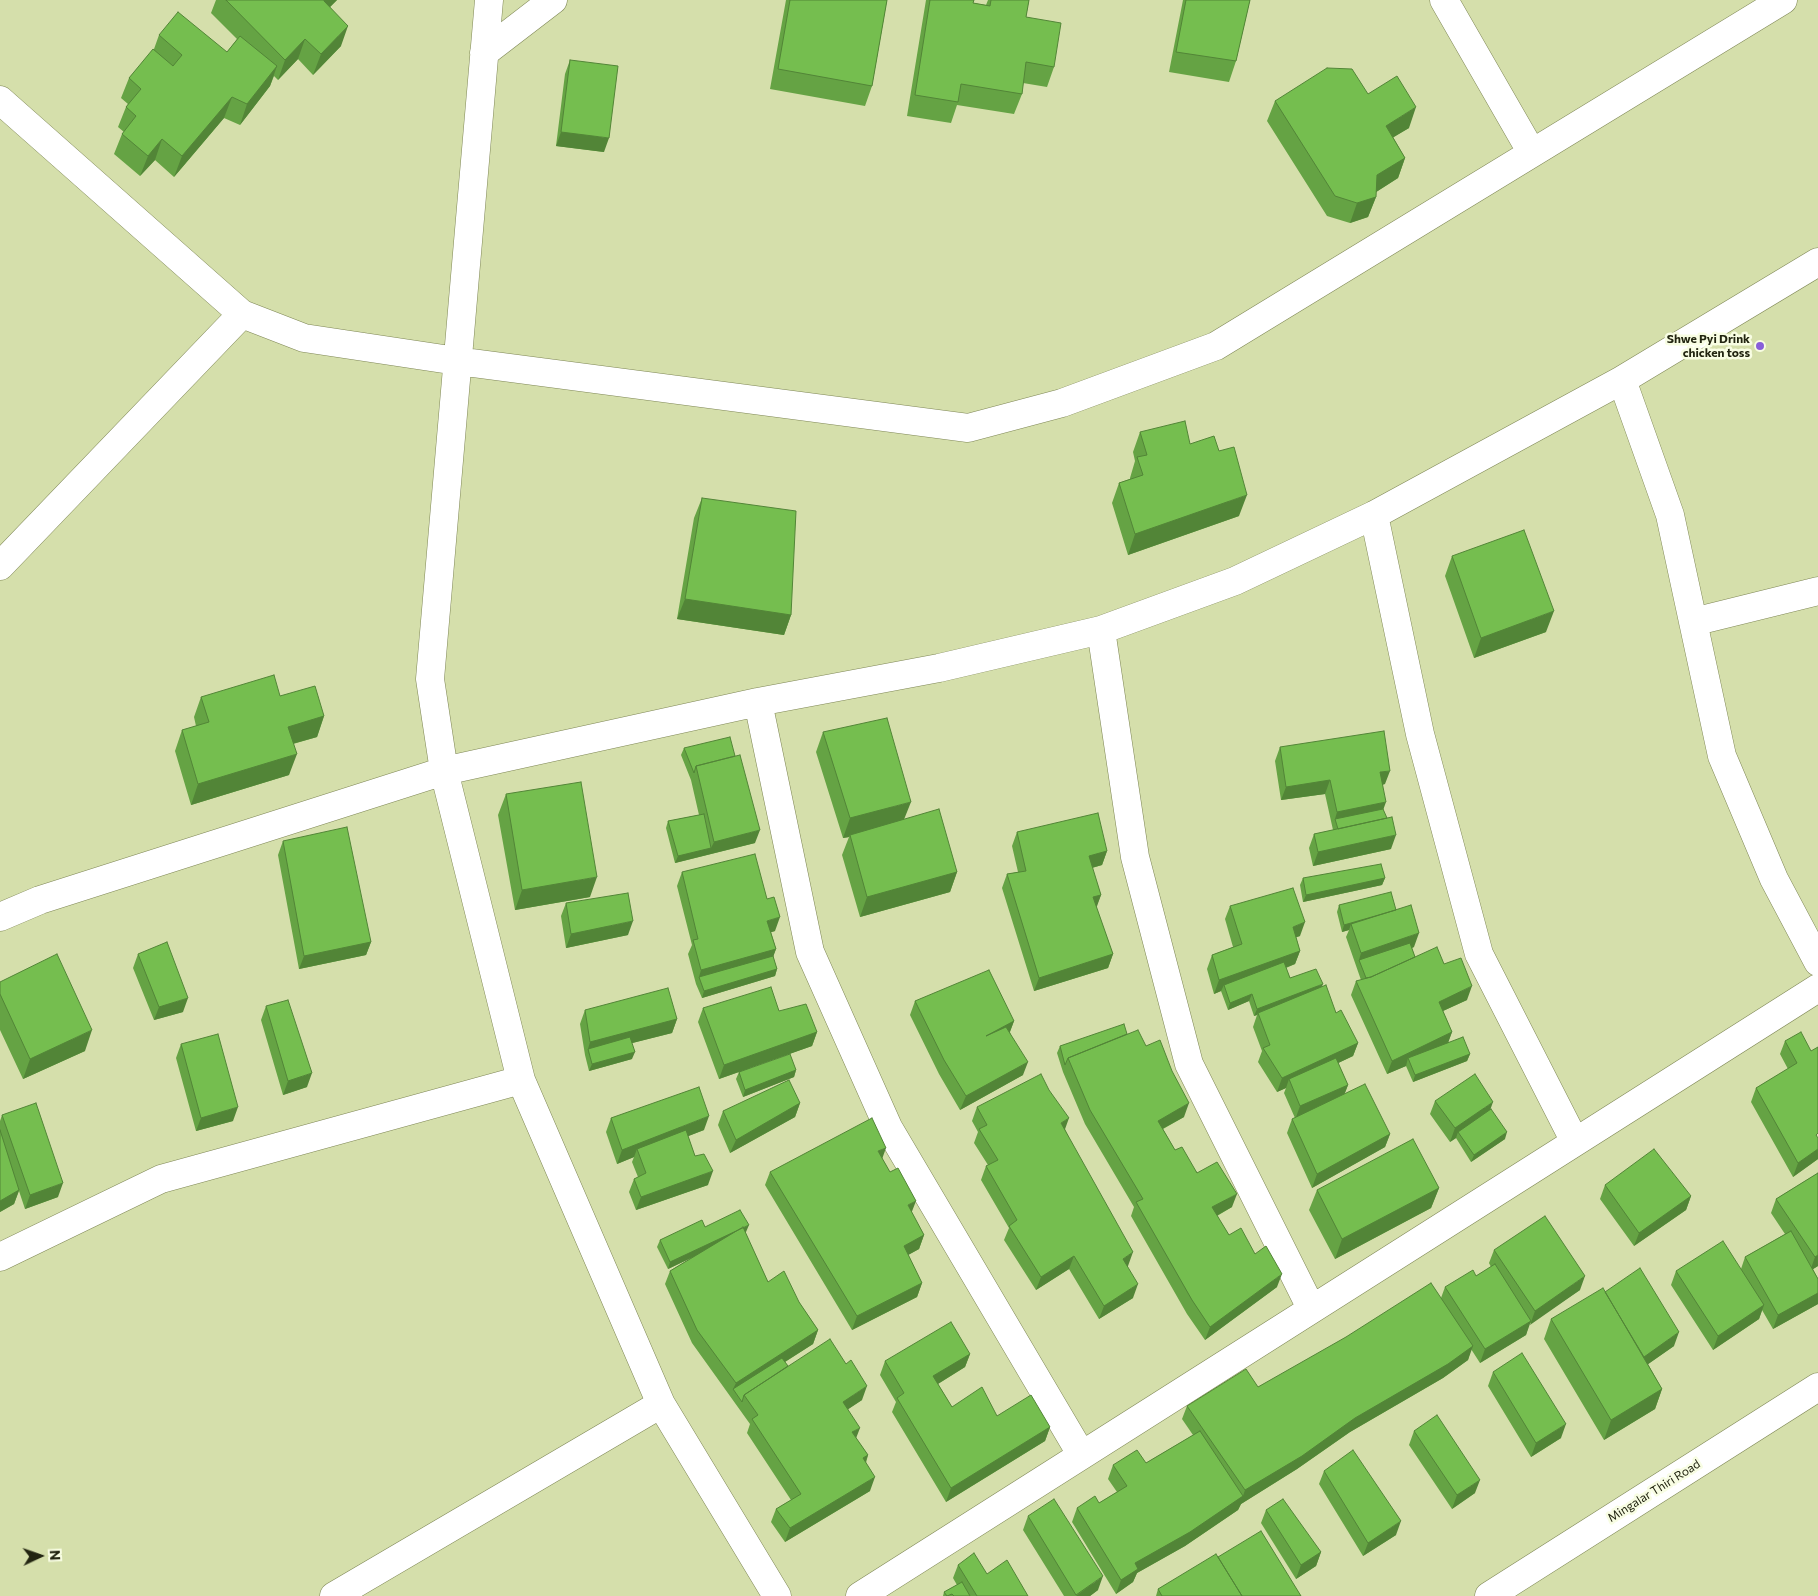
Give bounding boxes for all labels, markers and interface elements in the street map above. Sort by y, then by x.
place label: Shwe Pyi Drink chicken toss [1667,332,1750,360]
marker: Shwe Pyi Drink chicken toss [1754,340,1766,352]
street label: Mingalar Thiri Road [1605,1457,1703,1525]
north arrow [15,1531,65,1581]
text: N [47,1550,64,1561]

